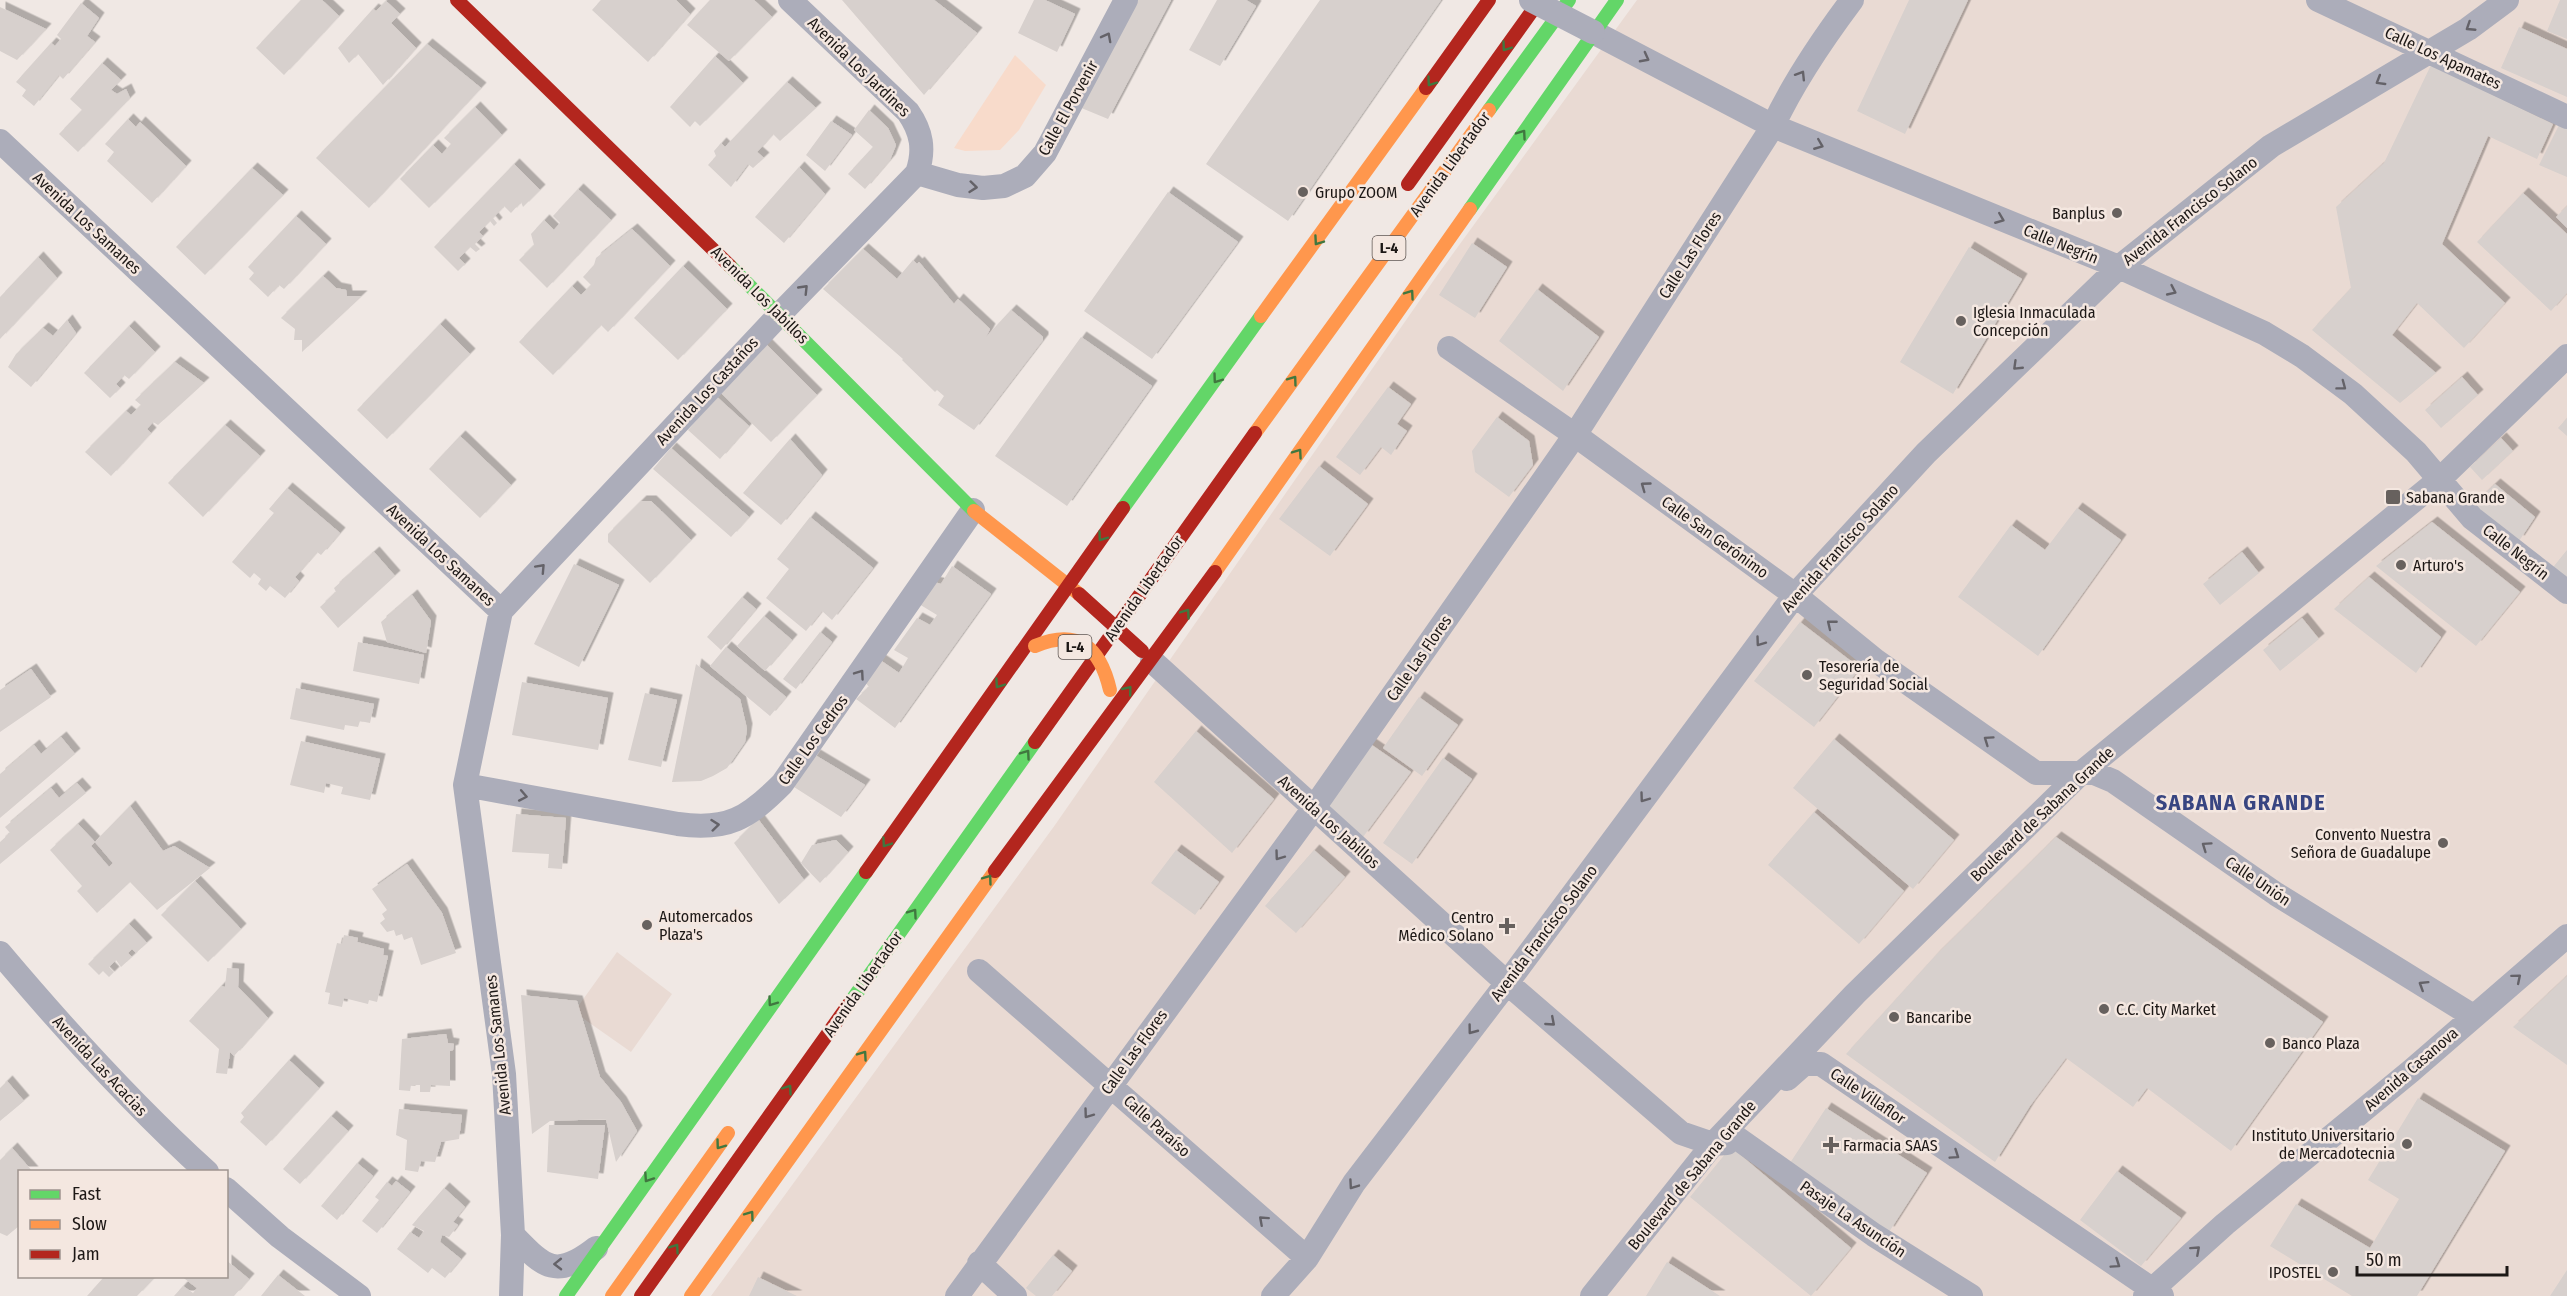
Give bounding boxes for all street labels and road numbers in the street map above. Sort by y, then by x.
street label: Avenida Los Jardines [804,13,914,121]
street label: Calle Los Apamates [2382,23,2504,93]
street label: Calle El Porvenir [1034,57,1102,159]
street label: Avenida Libertador [1406,108,1495,220]
street label: Avenida Francisco Solano [2119,153,2261,269]
street label: Avenida Los Samanes [29,168,145,278]
street label: Calle Las Flores [1655,208,1725,302]
street label: Calle Negrín [2021,220,2101,268]
road number: L-4 [1372,236,1406,260]
street label: Avenida Los Jabillos [707,242,813,348]
street label: Avenida Los Castaños [652,333,762,449]
street label: Avenida Francisco Solano [1778,480,1902,616]
street label: Calle San Gerónimo [1658,492,1772,582]
street label: Avenida Los Samanes [383,500,499,610]
street label: Calle Negrín [2479,520,2553,584]
street label: Avenida Libertador [1100,531,1188,645]
street label: Calle Las Flores [1382,611,1456,705]
road number: L-4 [1058,635,1092,659]
street label: Calle Los Cedros [774,691,852,789]
street label: Boulevard de Sabana Grande [1966,743,2118,885]
street label: Avenida Los Jabillos [1274,771,1384,873]
street label: Calle Unión [2222,852,2294,910]
street label: Avenida Francisco Solano [1487,861,1601,1005]
street label: Avenida Libertador [819,927,907,1041]
street label: Avenida Los Samanes [481,974,515,1116]
street label: Calle Las Flores [1097,1006,1171,1098]
street label: Avenida Las Acacias [49,1012,151,1120]
street label: Avenida Casanova [2360,1023,2462,1115]
street label: Calle Villaflor [1827,1064,1910,1128]
street label: Calle Paraíso [1120,1091,1194,1161]
street label: Boulevard de Sabana Grande [1624,1096,1760,1253]
street label: Pasaje La Asunción [1796,1177,1910,1261]

